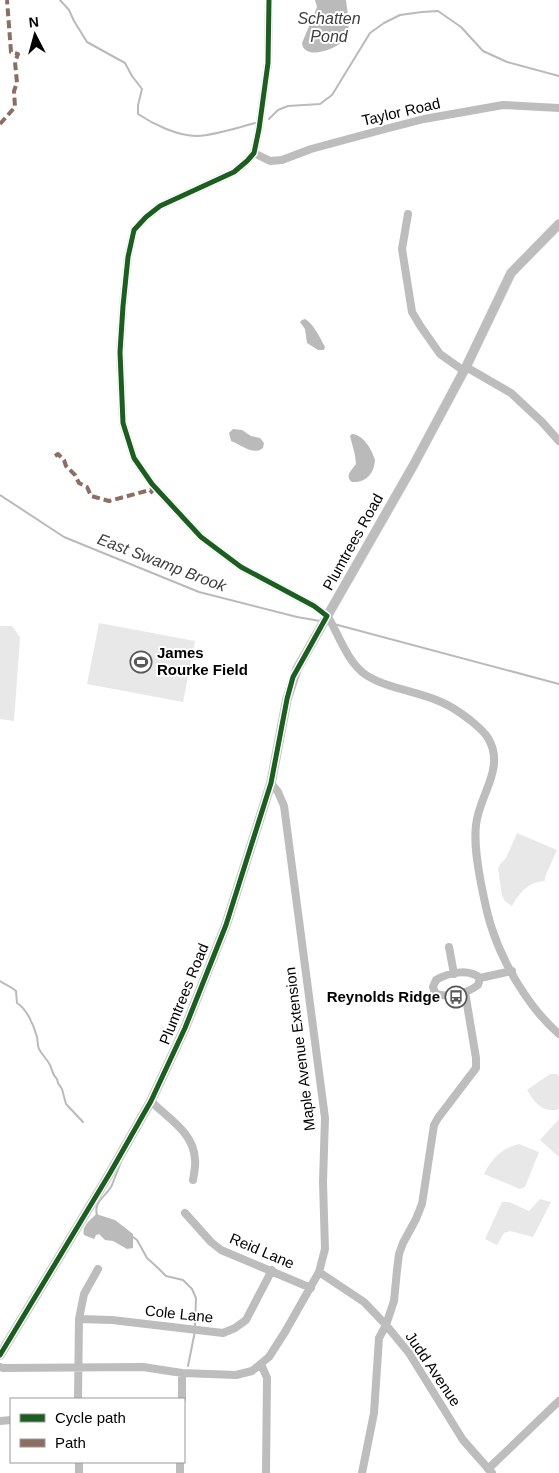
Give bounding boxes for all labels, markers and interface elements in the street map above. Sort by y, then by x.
north arrow [10,10,60,60]
water label: Schatten Pond [297,10,361,45]
text: N [28,14,40,31]
street label: Taylor Road [360,94,442,129]
street label: Plumtrees Road [319,491,386,593]
water label: East Swamp Brook [95,530,229,595]
place label: James Rourke Field [157,644,248,678]
sports icon: James Rourke Field [129,650,153,674]
street label: Plumtrees Road [156,941,212,1047]
street label: Maple Avenue Extension [281,966,318,1132]
bus stop icon: Reynolds Ridge [444,985,468,1009]
place label: Reynolds Ridge [327,988,440,1005]
street label: Reid Lane [227,1229,297,1272]
street label: Cole Lane [144,1301,214,1326]
street label: Judd Avenue [402,1328,465,1409]
legend [10,1398,185,1463]
text: Cycle path [55,1409,126,1426]
text: Path [55,1434,86,1451]

